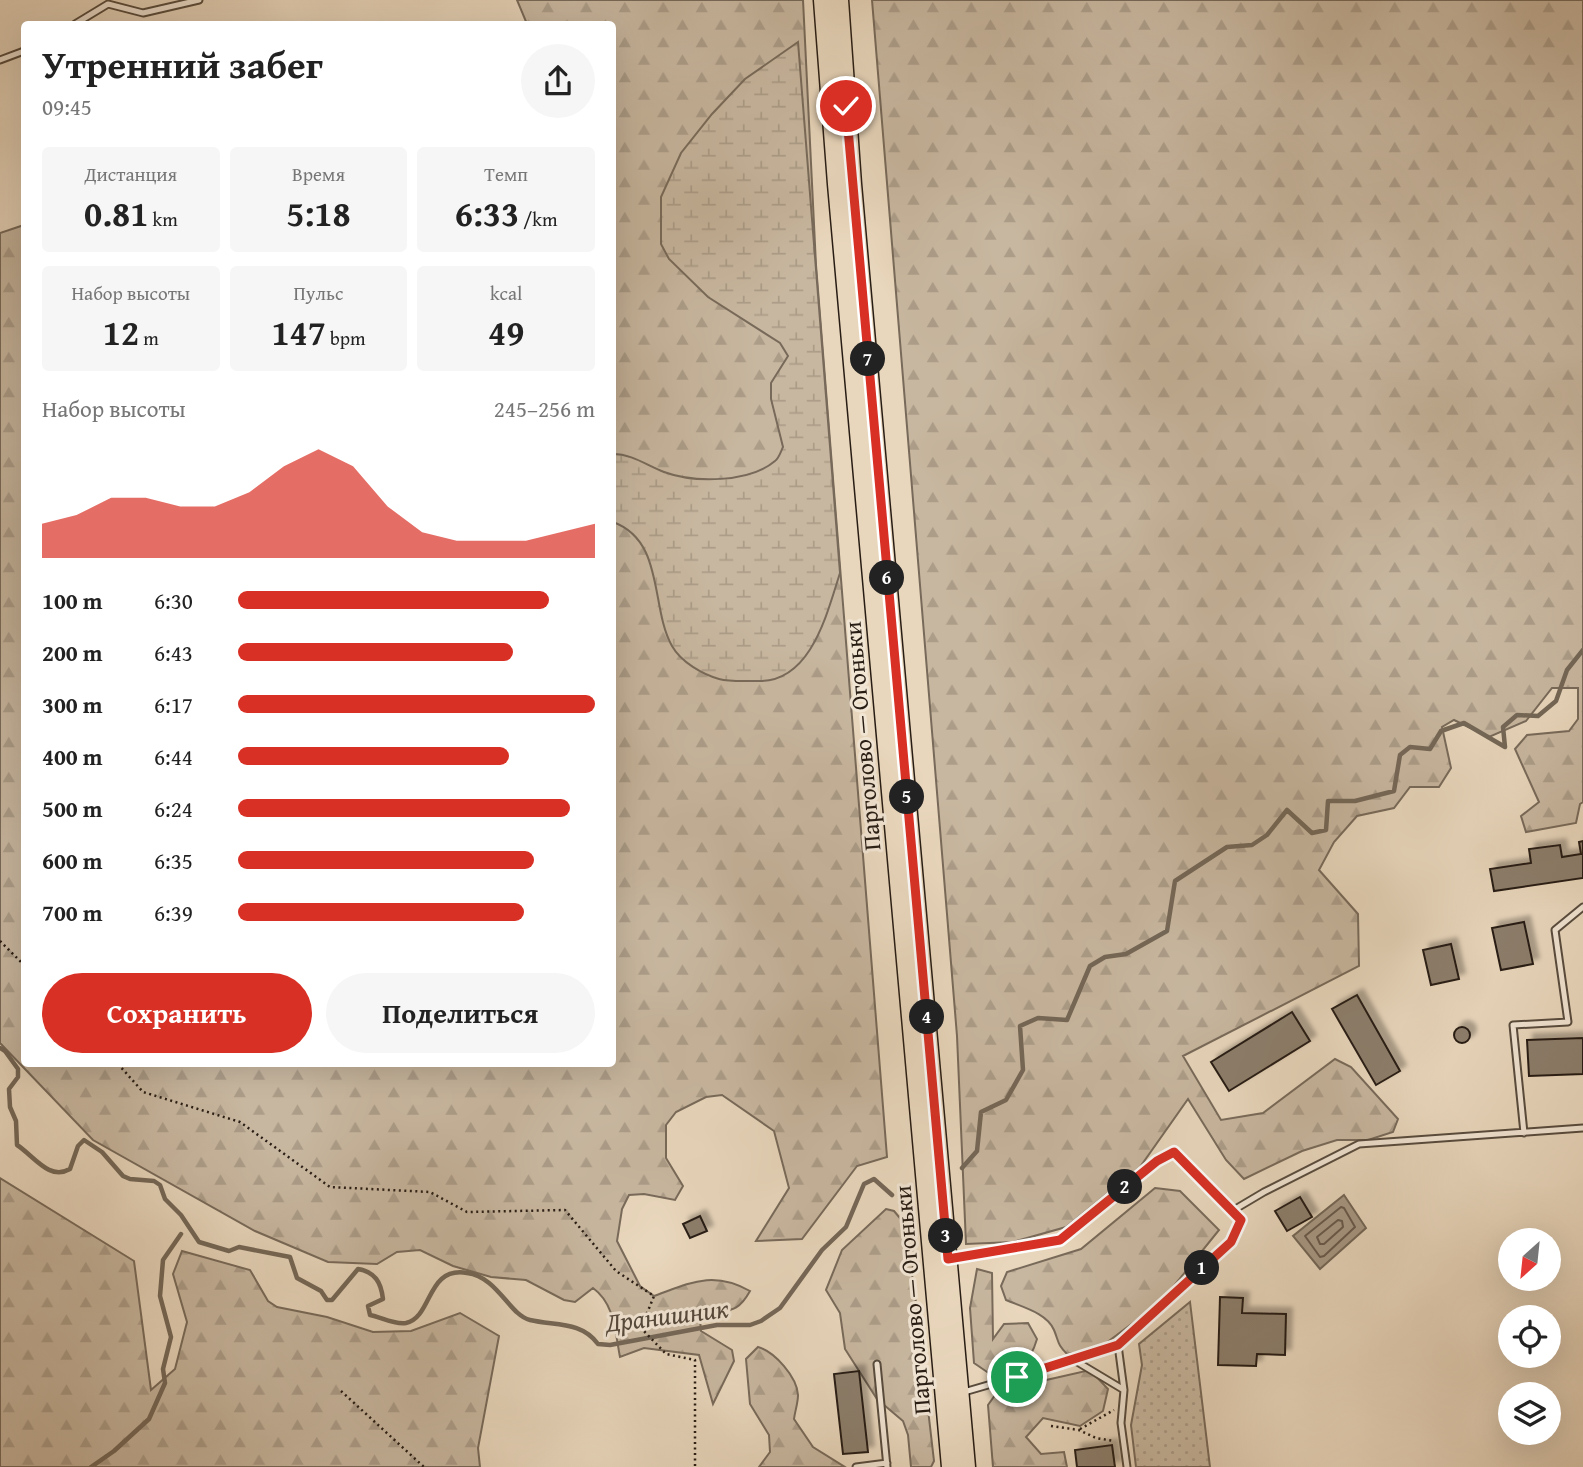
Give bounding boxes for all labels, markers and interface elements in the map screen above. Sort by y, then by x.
text: Утренний забег [42,36,323,92]
button: share [521,44,595,118]
pin [816,76,876,136]
icon: check [827,87,865,125]
text: 09:45 [42,90,92,123]
text: Дистанция [84,160,177,188]
text: Время [292,160,345,188]
text: Темп [484,160,528,188]
text: 0.81 [84,188,148,239]
text: 5:18 [286,188,351,239]
text: 6:33 [455,188,519,239]
text: km [148,205,178,233]
text: /km [519,205,557,233]
text: Набор высоты [71,279,190,307]
text: Пульс [294,279,343,307]
text: kcal [490,279,522,307]
text: 12 [103,307,139,358]
text: 147 [271,307,326,358]
text: 49 [488,307,524,358]
text: m [139,324,159,352]
text: bpm [326,324,366,352]
pin: 7 [850,342,886,376]
text: 7 [863,344,872,372]
text: Набор высоты [42,392,186,425]
text: 245–256 m [494,392,595,425]
pin: 6 [870,560,904,596]
text: 6 [882,563,891,591]
text: 100 m [42,584,103,617]
text: 6:30 [154,584,193,617]
street label: Парголово — Огоньки [835,620,889,852]
text: 200 m [42,636,103,669]
text: 6:43 [154,636,193,669]
text: 300 m [42,688,103,721]
text: 6:17 [154,688,193,721]
text: 400 m [42,740,103,773]
text: 6:44 [154,740,193,773]
pin: 5 [890,780,925,814]
text: 5 [902,782,911,810]
text: 500 m [42,792,103,825]
text: 6:24 [154,792,193,825]
text: 600 m [42,844,103,877]
text: 6:35 [154,844,193,877]
text: 700 m [42,896,103,929]
text: 6:39 [154,896,193,929]
button: Сохранить [42,973,312,1053]
button: Поделиться [326,973,595,1053]
pin: 4 [909,1000,944,1034]
text: 4 [922,1002,931,1030]
pin: 2 [1108,1170,1142,1204]
text: 2 [1120,1172,1129,1200]
street label: Парголово — Огоньки [885,1184,939,1416]
pin: 3 [928,1218,964,1254]
text: 3 [941,1221,950,1249]
north arrow [1498,1228,1561,1292]
map controls [1498,1228,1561,1445]
pin: 1 [1184,1250,1220,1286]
text: 1 [1197,1253,1206,1281]
water label: Дранишник [601,1288,731,1342]
button: locate [1498,1305,1561,1368]
pin [987,1347,1047,1407]
icon: arrive [998,1358,1036,1396]
button: layers [1498,1382,1561,1445]

